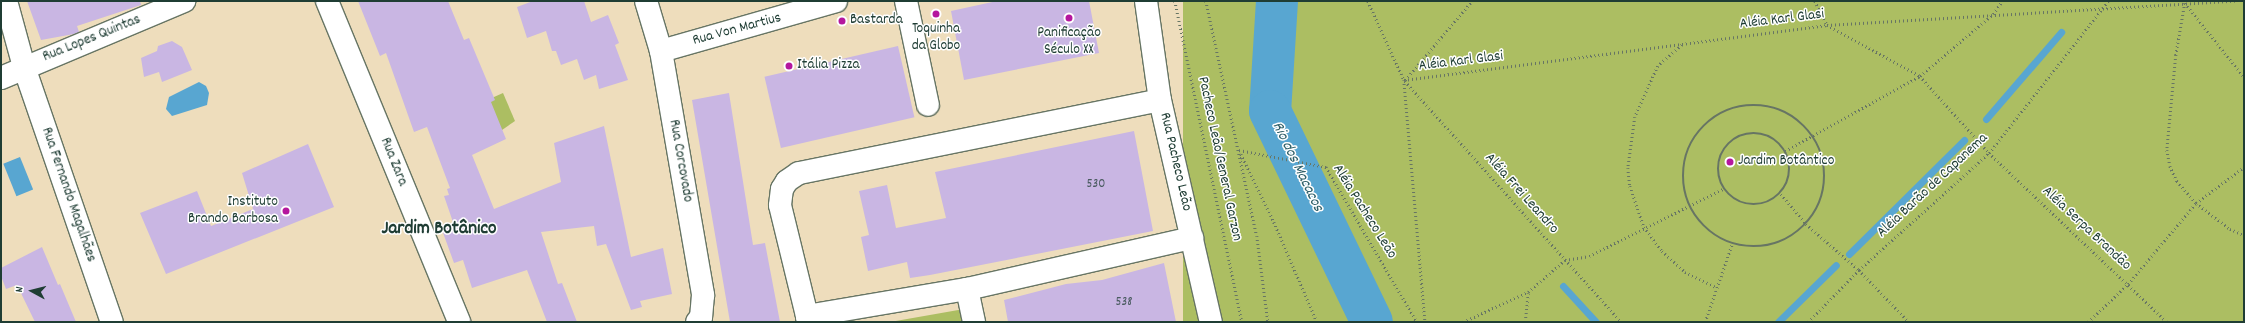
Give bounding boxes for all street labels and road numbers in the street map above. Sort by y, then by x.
street label: Aléia Karl Glasi [1739,6,1825,34]
street label: Rua Von Martius [691,10,783,50]
street label: Rua Lopes Quintas [40,11,144,67]
street label: Aléia Karl Glasi [1418,48,1504,76]
street label: Pacheco Leão/General Garzon [1193,75,1245,243]
street label: Rua Pacheco Leão [1155,111,1195,213]
street label: Rua Corcovado [664,118,696,204]
street label: Rua Fernando Magalhães [36,125,100,265]
street label: Aléia Barão de Capanema [1874,130,1992,242]
street label: Rua Zara [375,135,411,189]
street label: Aléia Frei Leandro [1480,150,1562,238]
street label: Aléia Pacheco Leão [1328,162,1400,262]
street label: Aléia Serpa Brandão [2038,183,2134,275]

